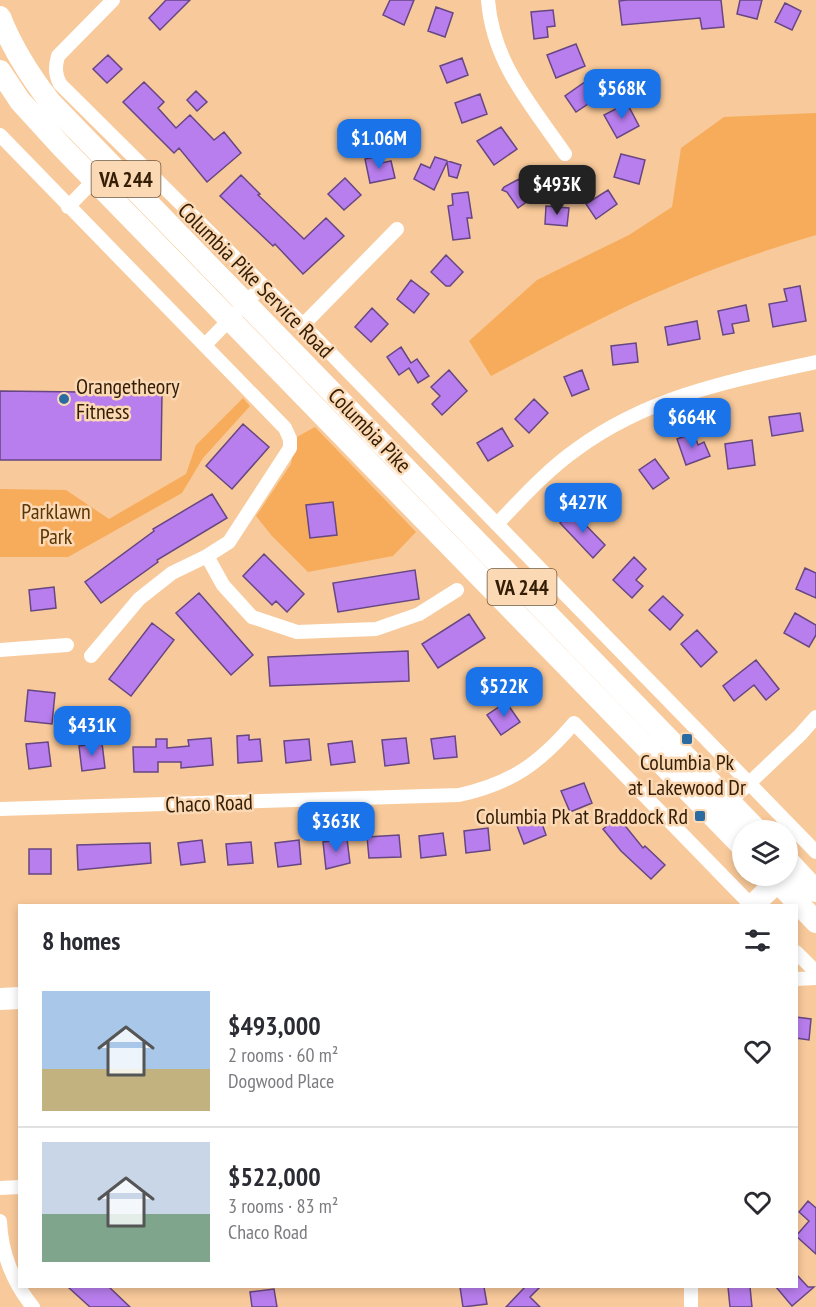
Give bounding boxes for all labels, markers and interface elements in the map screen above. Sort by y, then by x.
pin: $568K [580,69,664,120]
text: $568K [598,75,646,101]
pin: $1.06M [330,119,428,170]
text: $1.06M [351,125,407,151]
road number: VA 244 [92,161,160,197]
pin: $493K [515,165,599,216]
text: $493K [533,171,581,197]
street label: Columbia Pike Service Road [172,196,340,364]
place label: Orangetheory Fitness [76,372,180,425]
street label: Columbia Pike [322,381,418,479]
marker: Orangetheory Fitness [57,392,71,406]
pin: $664K [650,398,734,449]
text: $664K [668,404,716,430]
pin: $427K [541,483,625,534]
text: $427K [559,489,607,515]
park label: Parklawn Park [21,497,91,550]
road number: VA 244 [488,569,556,605]
pin: $522K [462,667,546,718]
text: $522K [480,673,528,699]
pin: $431K [50,706,134,757]
text: $431K [68,712,116,738]
marker: Columbia Pk at Lakewood Dr [680,732,694,746]
place label: Columbia Pk at Lakewood Dr [628,748,746,801]
street label: Chaco Road [165,787,253,819]
pin: $363K [294,802,378,853]
place label: Columbia Pk at Braddock Rd [476,802,688,830]
text: $363K [312,808,360,834]
marker: Columbia Pk at Braddock Rd [693,809,707,823]
map controls [732,820,798,886]
button: layers [732,820,798,886]
text: 8 homes [42,924,120,957]
icon: filters [741,924,774,957]
text: $493,000 [228,1009,321,1042]
icon: home [90,1015,162,1087]
icon: heart [741,1035,774,1068]
text: 2 rooms · 60 m² [228,1042,338,1068]
text: Dogwood Place [228,1068,334,1094]
text: $522,000 [228,1160,321,1193]
icon: home [90,1166,162,1238]
icon: heart [741,1186,774,1219]
text: 3 rooms · 83 m² [228,1193,338,1219]
text: Chaco Road [228,1219,308,1245]

